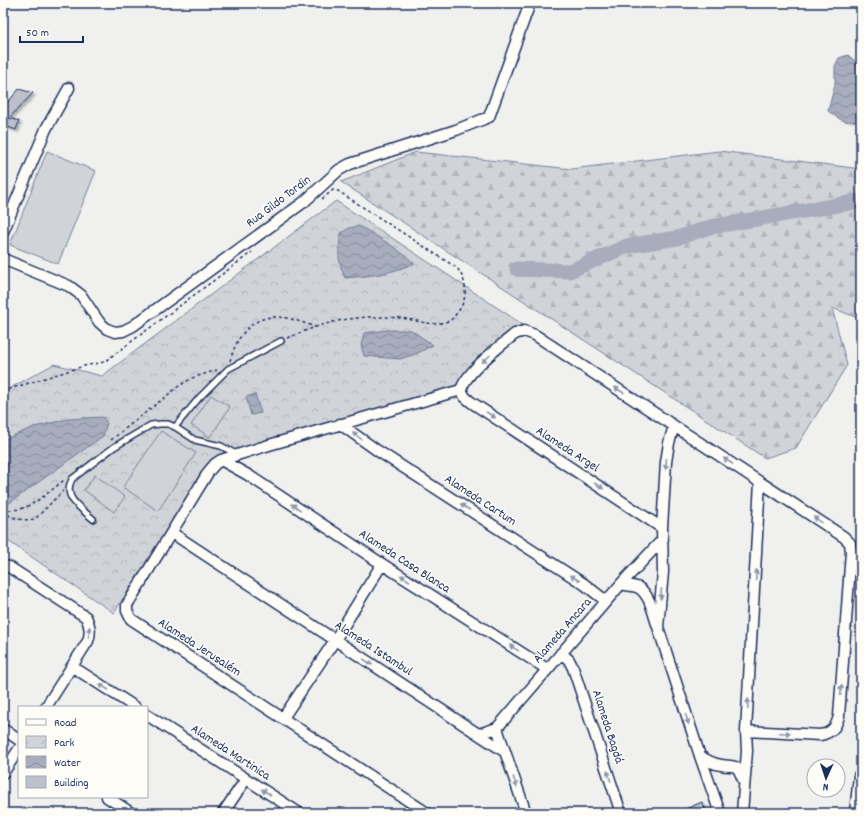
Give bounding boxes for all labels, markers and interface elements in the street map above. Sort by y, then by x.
scale bar [20,18,83,44]
text: 50 m [26,25,49,42]
street label: Rua Gildo Tordin [243,171,315,233]
one-way arrow [480,355,491,364]
one-way arrow [613,386,625,393]
one-way arrow [485,411,496,419]
street label: Alameda Argel [531,422,603,478]
one-way arrow [351,432,362,440]
one-way arrow [722,457,733,464]
one-way arrow [663,458,670,470]
street label: Alameda Cartum [440,470,520,532]
one-way arrow [593,483,605,490]
one-way arrow [291,503,301,511]
one-way arrow [460,504,471,511]
one-way arrow [813,516,823,524]
street label: Alameda Casa Blanca [354,525,454,599]
one-way arrow [752,569,759,581]
one-way arrow [570,574,580,582]
one-way arrow [399,575,411,582]
one-way arrow [657,588,664,600]
street label: Alameda Ancara [529,593,597,668]
street label: Alameda Jerusalém [153,614,245,682]
street label: Alameda Istambul [330,617,416,681]
one-way arrow [86,626,93,638]
one-way arrow [509,644,520,652]
one-way arrow [363,658,373,666]
one-way arrow [99,683,109,691]
one-way arrow [838,684,845,696]
street label: Alameda Bagdá [586,688,628,767]
one-way arrow [745,697,751,710]
legend [18,706,148,798]
one-way arrow [685,713,691,725]
text: Road [54,715,76,732]
street label: Alameda Martinica [186,720,274,786]
one-way arrow [779,730,792,736]
text: Park [54,735,75,752]
text: Water [54,755,81,772]
north arrow [806,758,846,798]
one-way arrow [606,770,612,782]
text: Building [54,775,89,792]
one-way arrow [513,776,519,788]
text: N [822,778,829,794]
one-way arrow [260,788,272,795]

